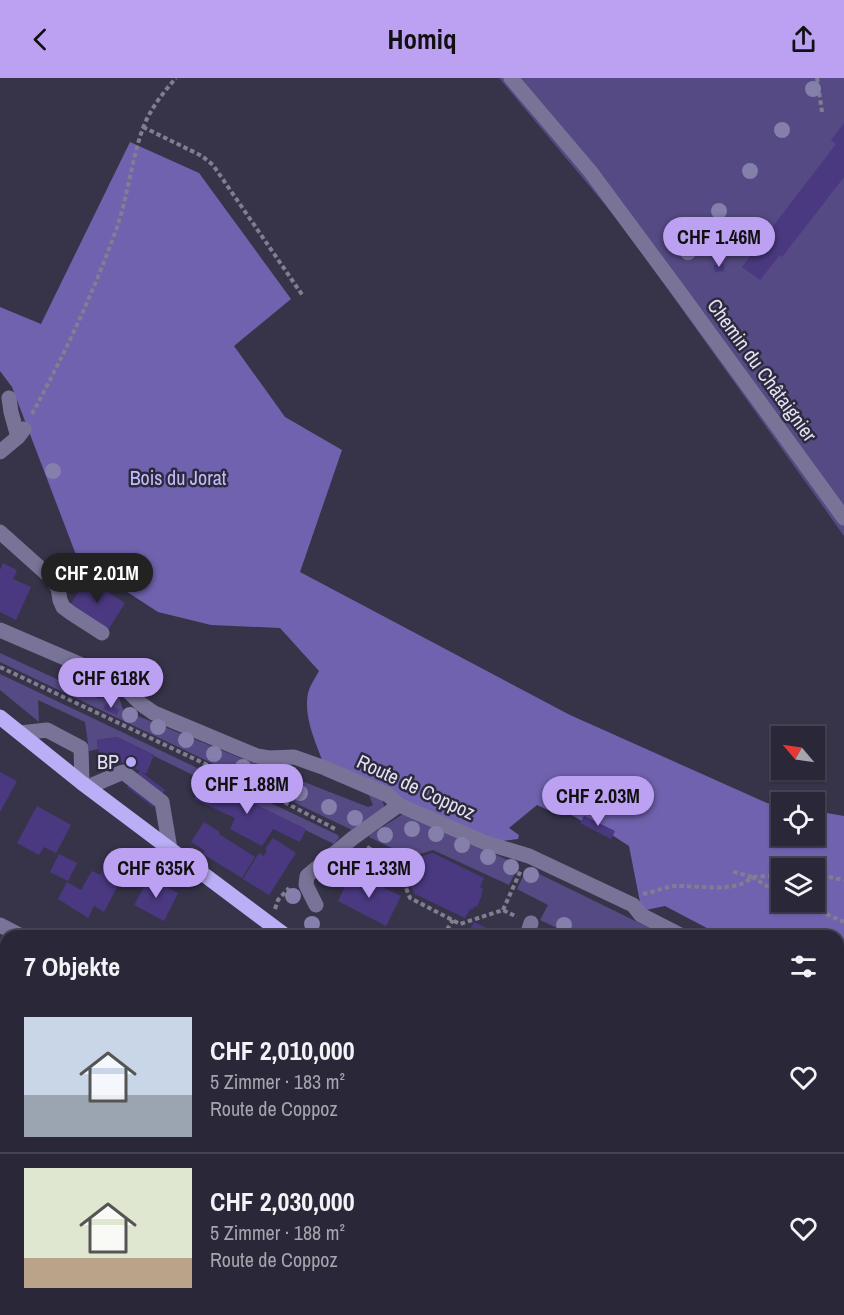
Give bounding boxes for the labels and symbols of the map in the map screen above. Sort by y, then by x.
pin: CHF 1.46M [650,217,788,268]
street label: Chemin du Châtaignier [701,293,824,447]
park label: Bois du Jorat [130,464,227,491]
pin: CHF 2.01M [28,553,166,604]
pin: CHF 618K [49,658,173,709]
north arrow [771,726,825,780]
street label: Route de Coppoz [353,747,480,826]
place label: BP [97,748,119,775]
marker: BP [124,755,138,769]
pin: CHF 1.88M [178,764,316,815]
pin: CHF 2.03M [529,776,667,827]
pin: CHF 635K [94,848,218,899]
pin: CHF 1.33M [300,848,438,899]

